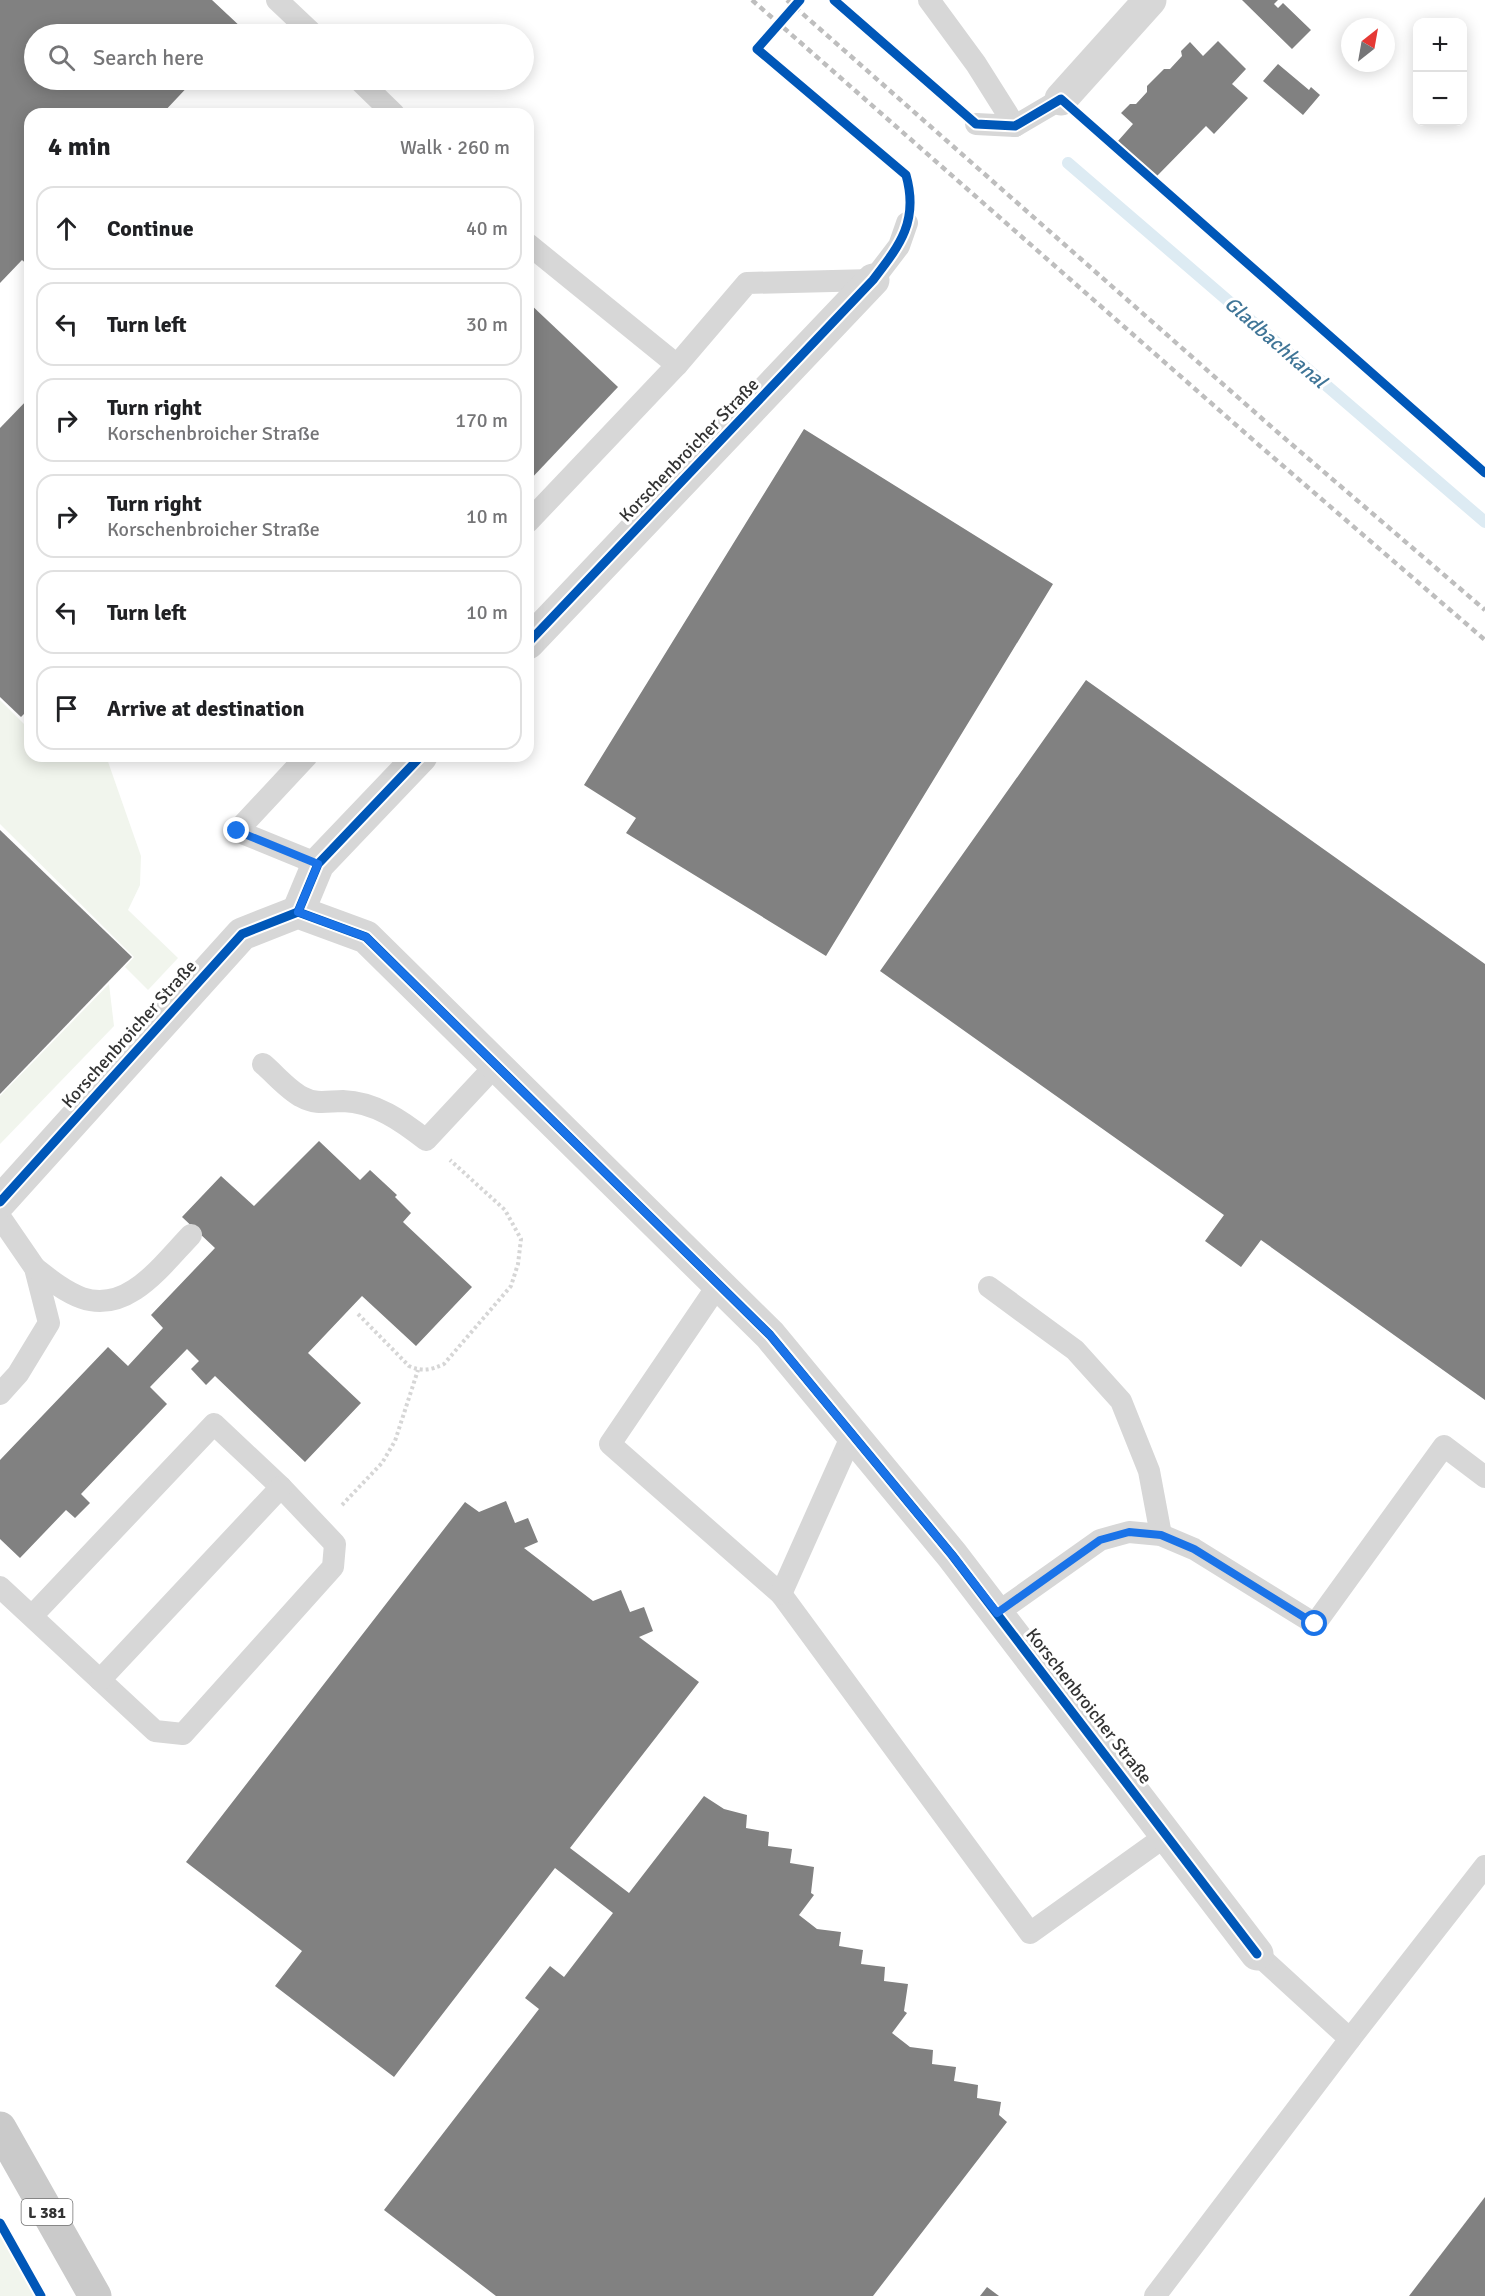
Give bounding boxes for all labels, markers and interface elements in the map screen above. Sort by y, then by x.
north arrow [1341,18,1395,72]
map controls [1413,18,1467,126]
button: + [1413,18,1467,72]
search box [24,24,534,90]
icon: search [45,41,78,74]
text: Search here [93,44,204,71]
button: − [1413,72,1467,126]
text: 4 min [48,131,111,163]
text: Walk · 260 m [400,135,510,160]
icon: ahead [50,212,83,245]
text: Continue [107,215,194,242]
text: 40 m [466,216,508,241]
water label: Gladbachkanal [1219,291,1334,395]
icon: left [50,308,83,341]
text: Turn left [107,311,187,338]
text: 30 m [466,312,508,337]
street label: Korschenbroicher Straße [615,373,763,527]
text: Turn right [107,394,202,421]
icon: right [50,404,83,437]
text: 170 m [455,408,508,433]
text: Korschenbroicher Straße [107,421,320,446]
text: Turn right [107,490,202,517]
icon: right [50,500,83,533]
text: 10 m [466,504,508,529]
text: Korschenbroicher Straße [107,517,320,542]
icon: left [50,596,83,629]
text: Turn left [107,599,187,626]
text: 10 m [466,600,508,625]
icon: arrive [50,692,83,725]
text: Arrive at destination [107,695,304,722]
route end [223,817,249,843]
street label: Korschenbroicher Straße [57,955,201,1113]
route start [1301,1610,1327,1636]
street label: Korschenbroicher Straße [1021,1624,1157,1788]
road number: L 381 [22,2199,72,2225]

